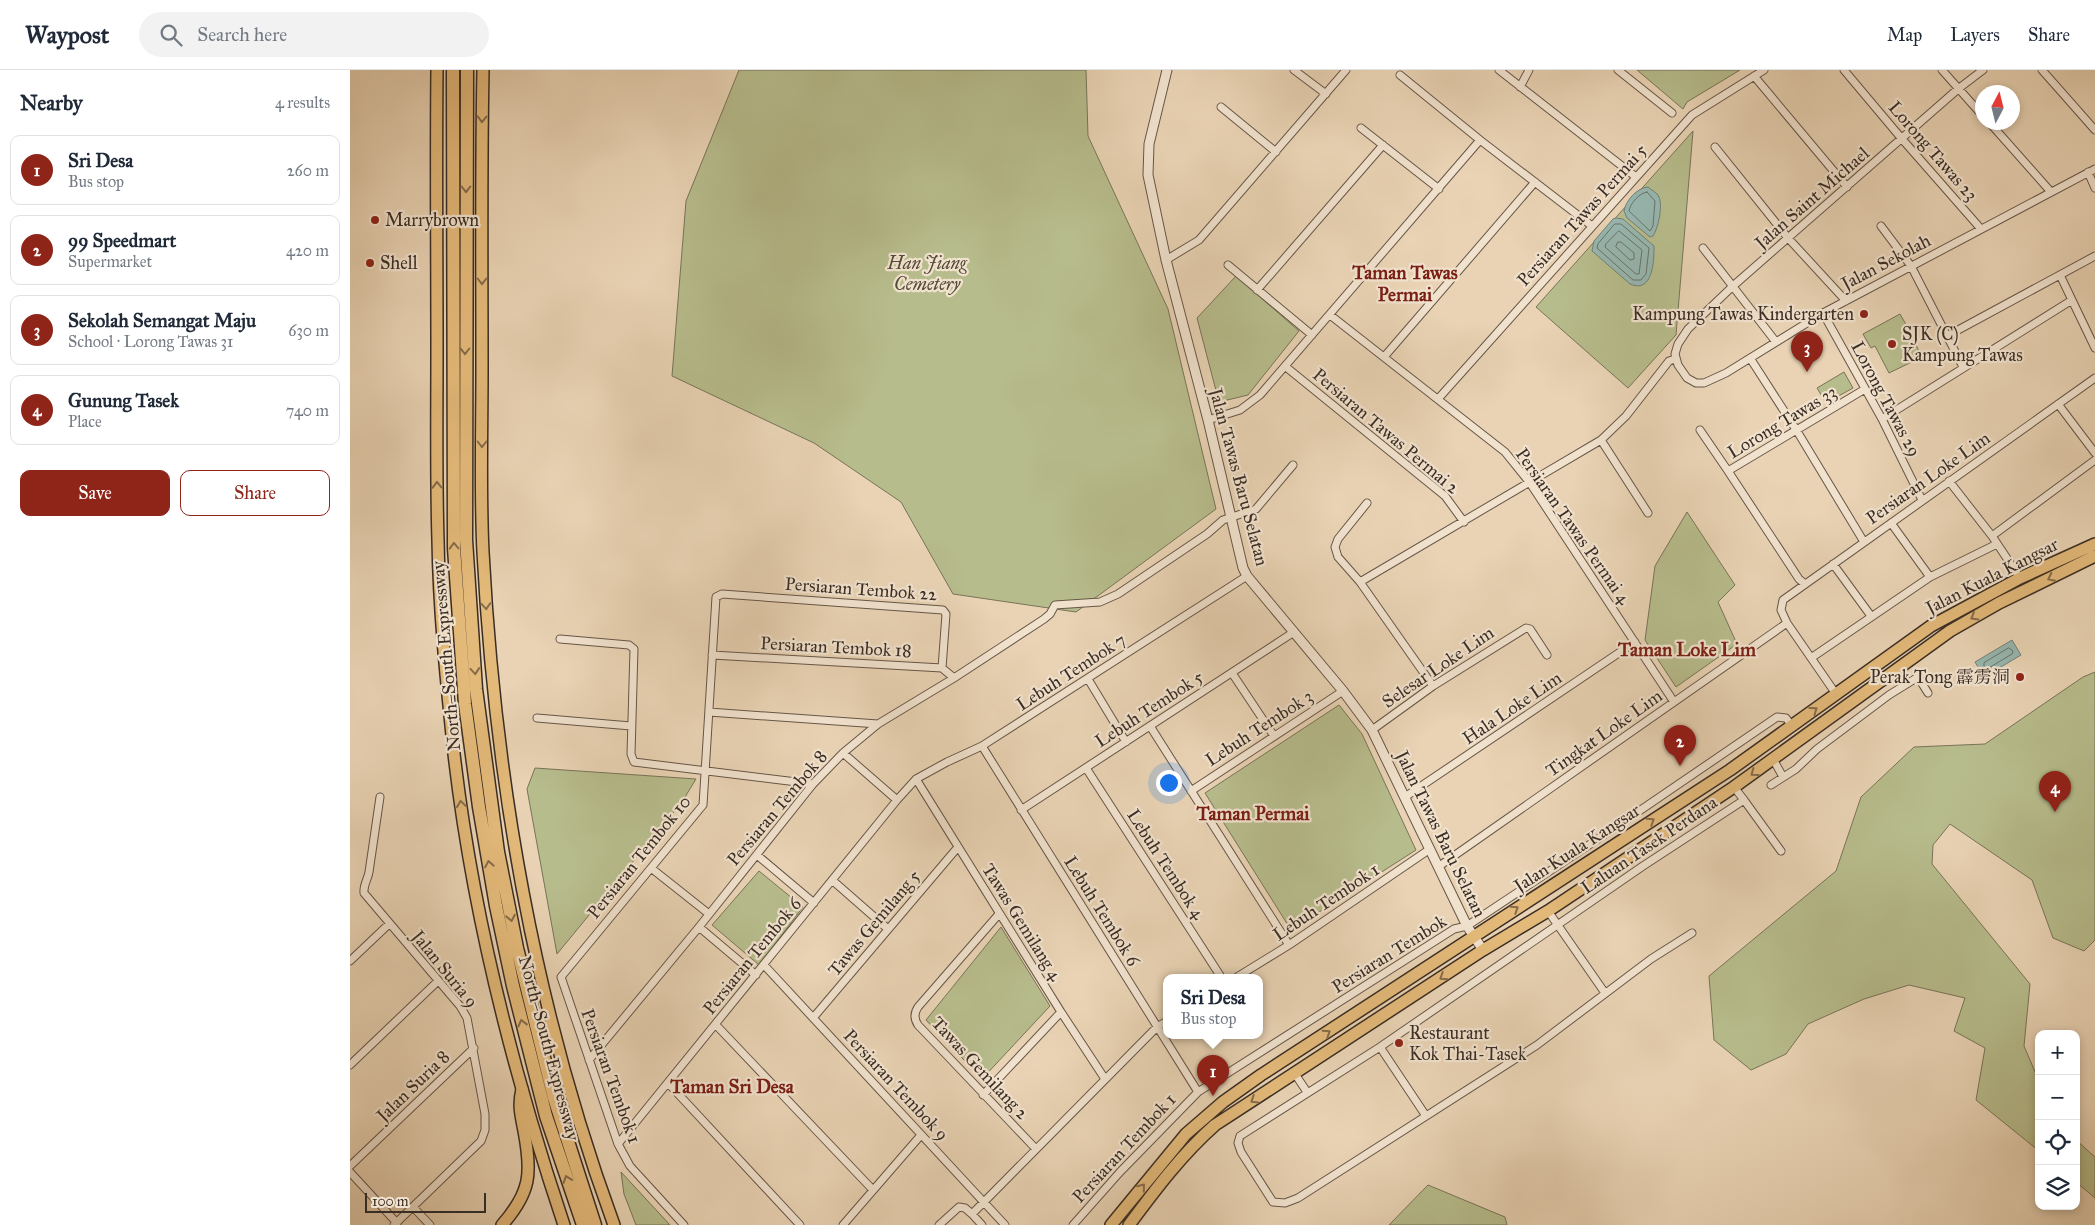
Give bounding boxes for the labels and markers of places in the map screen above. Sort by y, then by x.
place label: Marrybrown [385,209,479,231]
marker: Marrybrown [369,214,381,226]
place label: Shell [380,252,418,274]
marker: Shell [364,257,376,269]
place label: Kampung Tawas Kindergarten [1632,303,1854,326]
marker: Kampung Tawas Kindergarten [1858,308,1870,320]
place label: SJK (C) Kampung Tawas [1902,323,2023,367]
pin: 3 [1791,331,1823,372]
marker: SJK (C) Kampung Tawas [1886,338,1898,350]
place label: Perak Tong 霹雳洞 [1870,666,2010,689]
marker: Perak Tong 霹雳洞 [2014,671,2026,683]
pin: 2 [1664,725,1696,766]
pin: 4 [2039,771,2071,812]
place label: Restaurant Kok Thai-Tasek [1409,1022,1527,1065]
marker: Restaurant Kok Thai-Tasek [1393,1037,1405,1049]
pin: 1 [1197,1055,1229,1096]

